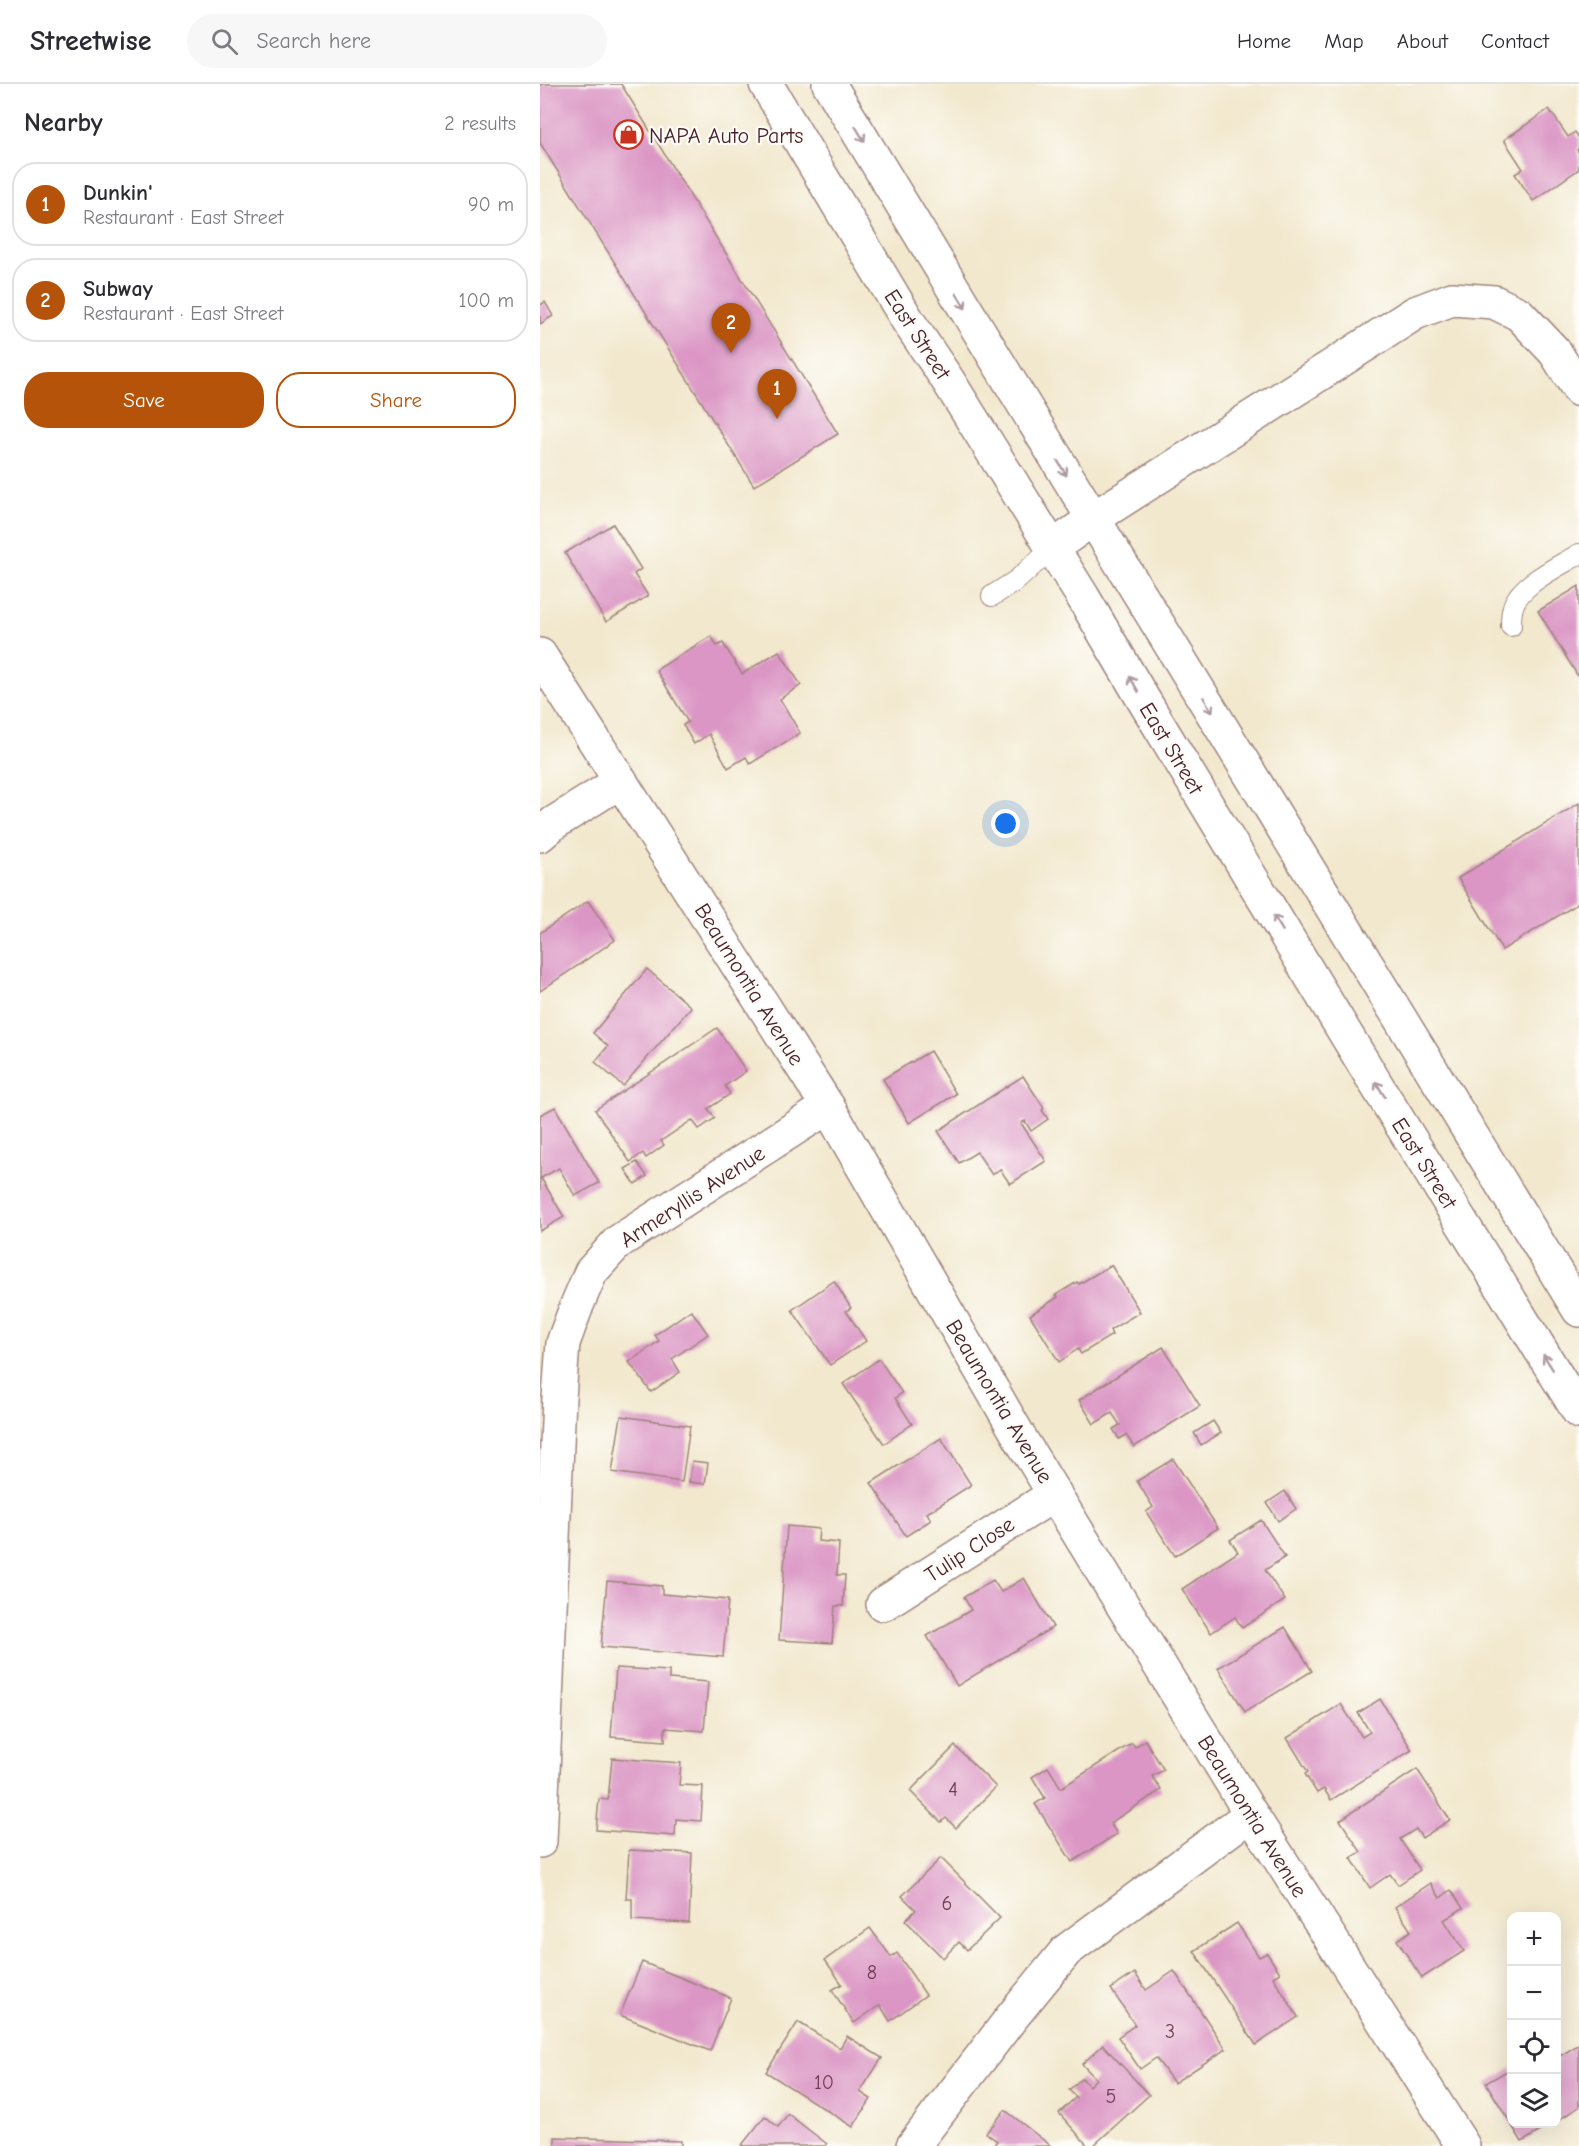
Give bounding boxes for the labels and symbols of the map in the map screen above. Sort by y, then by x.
shop icon: NAPA Auto Parts [612,119,644,151]
place label: NAPA Auto Parts [649,123,803,149]
one-way arrow [854,125,866,142]
street label: East Street [878,284,956,385]
one-way arrow [955,292,967,309]
pin: 2 [712,304,750,353]
pin: 1 [758,370,796,419]
one-way arrow [1056,459,1068,476]
one-way arrow [1127,676,1139,693]
one-way arrow [1202,696,1214,713]
street label: East Street [1134,698,1209,800]
your location [991,809,1020,838]
street label: Beaumontia Avenue [689,899,810,1070]
one-way arrow [1272,915,1284,932]
one-way arrow [1373,1081,1385,1098]
street label: East Street [1386,1113,1463,1214]
street label: Armeryllis Avenue [615,1140,770,1253]
street label: Beaumontia Avenue [940,1315,1058,1488]
one-way arrow [1542,1354,1554,1371]
street label: Tulip Close [920,1511,1019,1588]
street label: Beaumontia Avenue [1192,1731,1313,1902]
house number: 4 [948,1778,958,1801]
house number: 6 [942,1892,952,1915]
house number: 8 [867,1961,877,1984]
house number: 3 [1165,2020,1175,2043]
house number: 10 [814,2071,834,2094]
house number: 5 [1106,2085,1116,2108]

